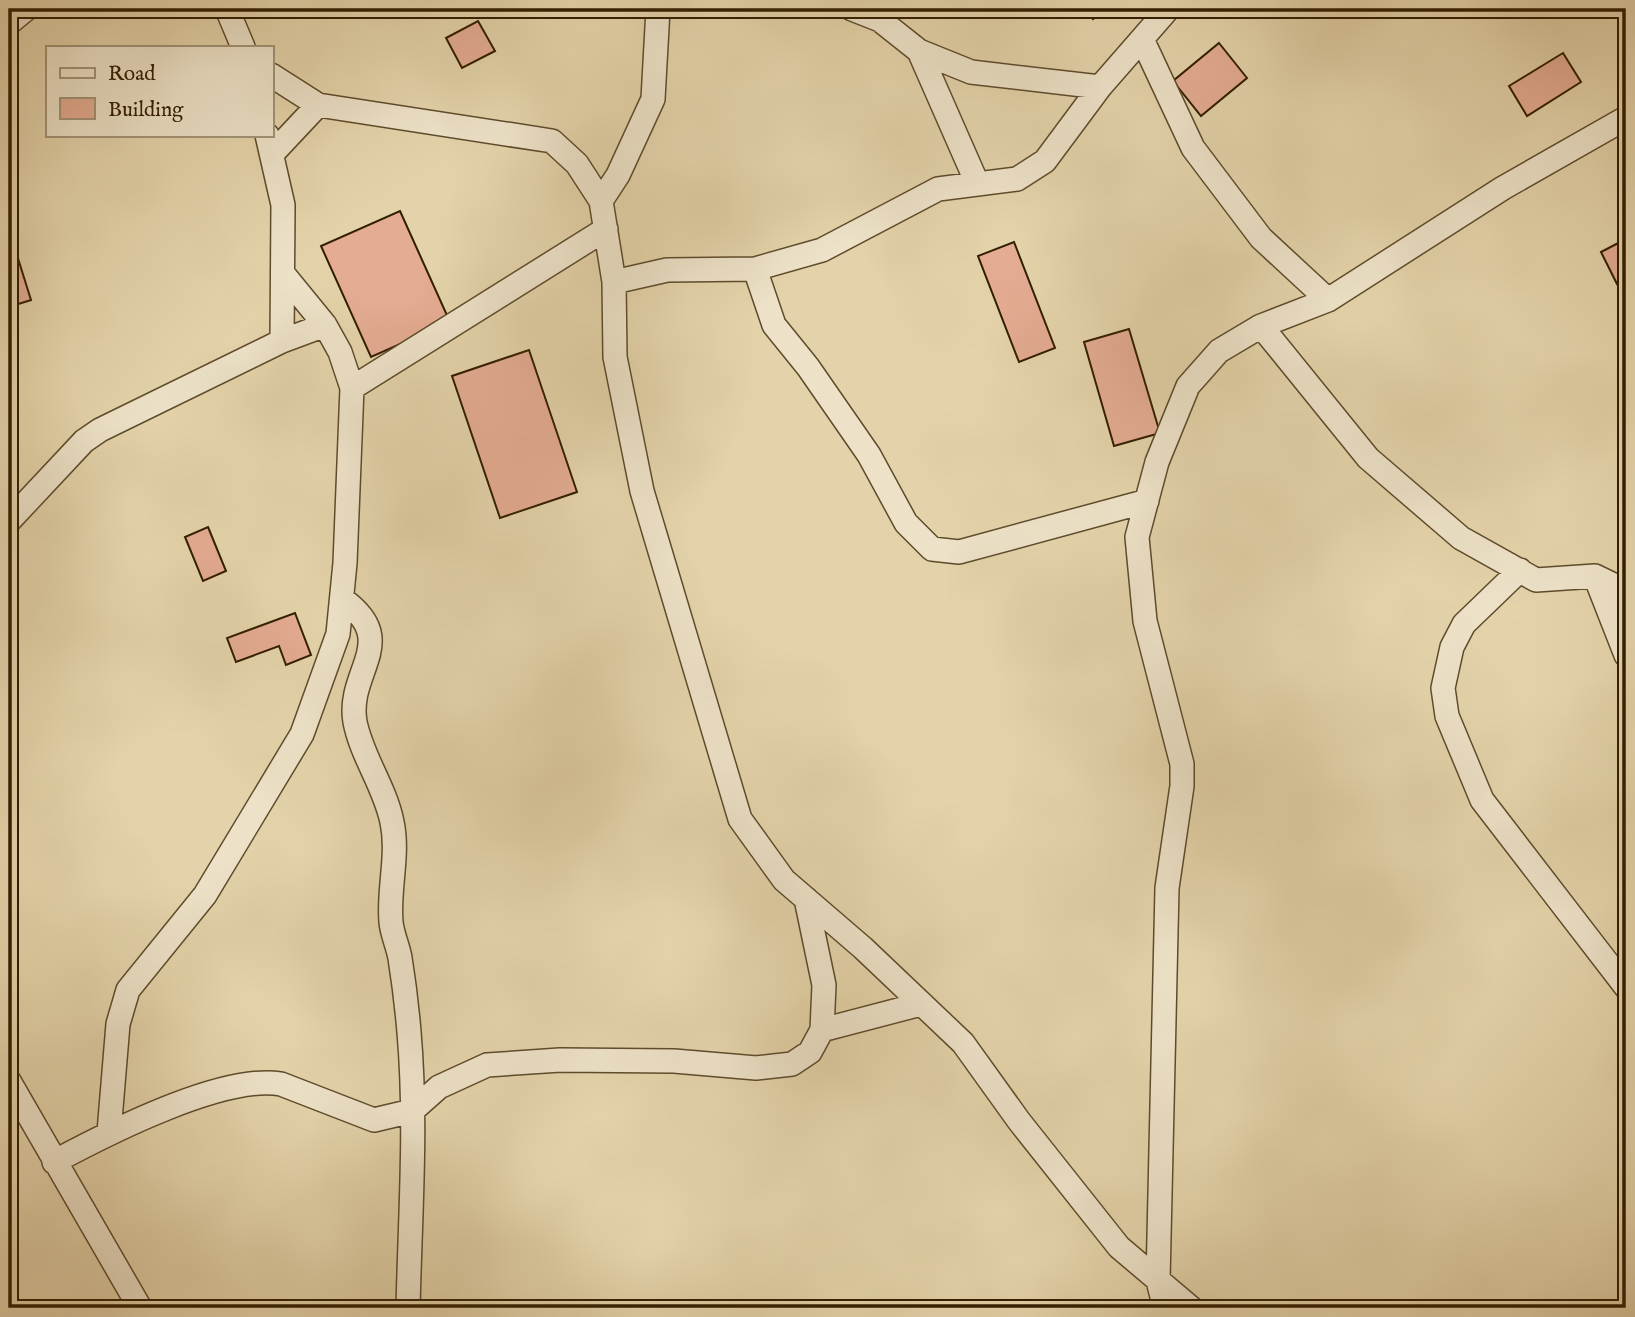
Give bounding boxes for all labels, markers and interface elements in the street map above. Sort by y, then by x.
legend [46,46,273,136]
text: Road [108,61,156,88]
text: Building [108,97,184,124]

